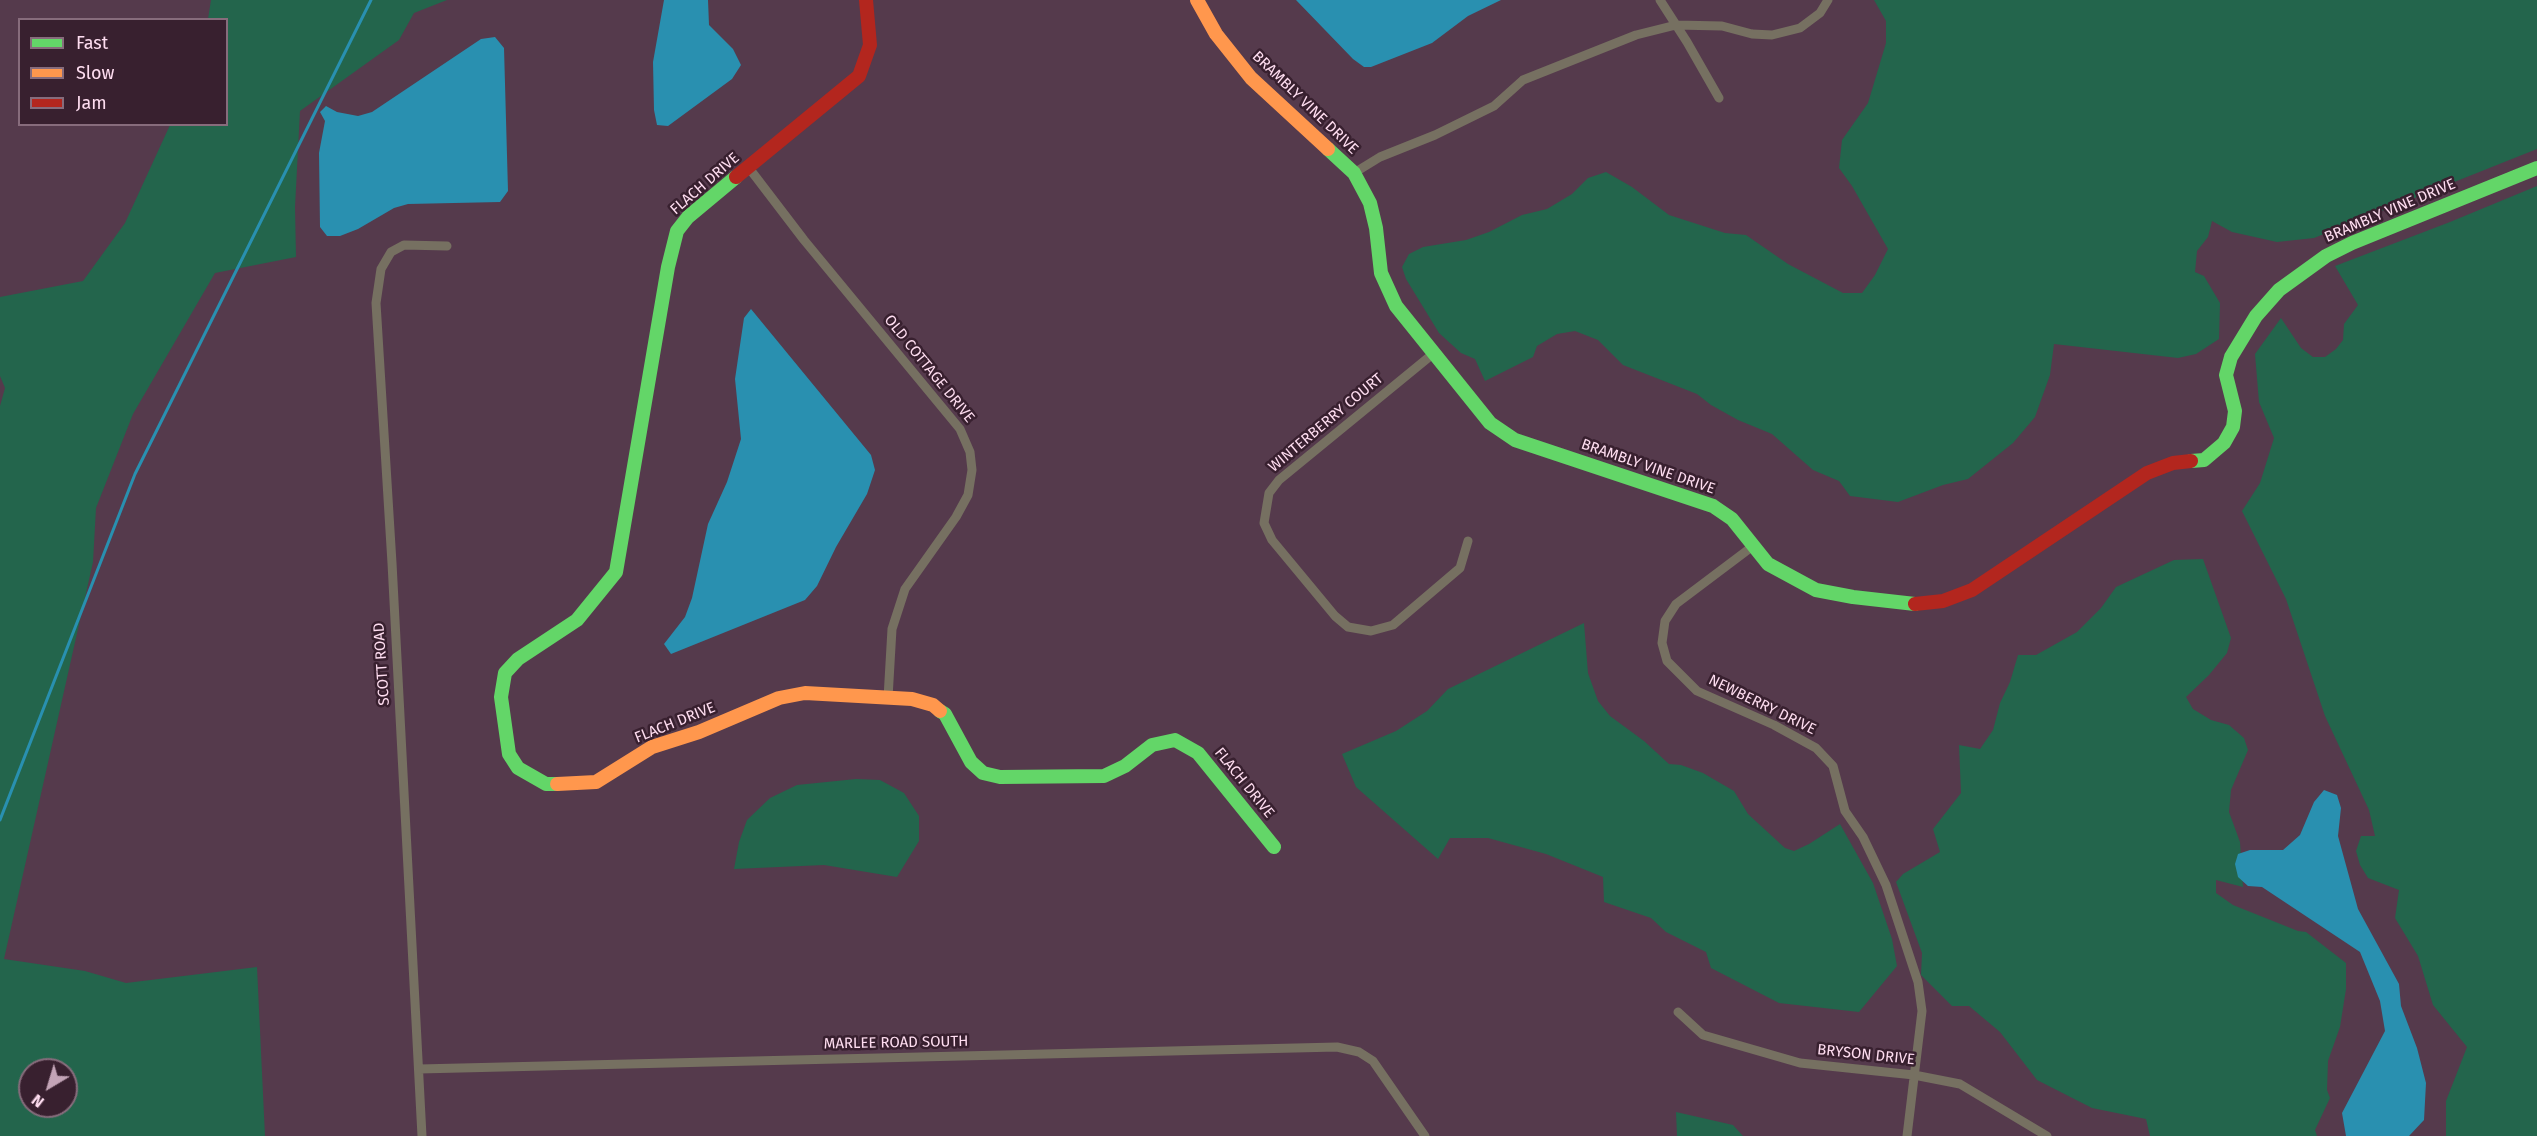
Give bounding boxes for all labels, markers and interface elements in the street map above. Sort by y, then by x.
legend [18,18,228,126]
text: Fast [76,32,108,54]
street label: BRAMBLY VINE DRIVE [1248,48,1362,158]
text: Slow [76,62,114,84]
text: Jam [76,92,107,114]
street label: FLACH DRIVE [667,149,743,219]
street label: BRAMBLY VINE DRIVE [2322,175,2458,247]
street label: OLD COTTAGE DRIVE [880,311,978,427]
street label: WINTERBERRY COURT [1265,370,1387,476]
street label: BRAMBLY VINE DRIVE [1579,436,1717,498]
street label: SCOTT ROAD [370,622,394,706]
street label: NEWBERRY DRIVE [1705,671,1819,739]
street label: FLACH DRIVE [632,699,718,747]
street label: FLACH DRIVE [1210,744,1278,822]
street label: MARLEE ROAD SOUTH [824,1033,968,1053]
street label: BRYSON DRIVE [1816,1041,1916,1069]
north arrow [18,1058,78,1118]
text: N [28,1090,48,1112]

